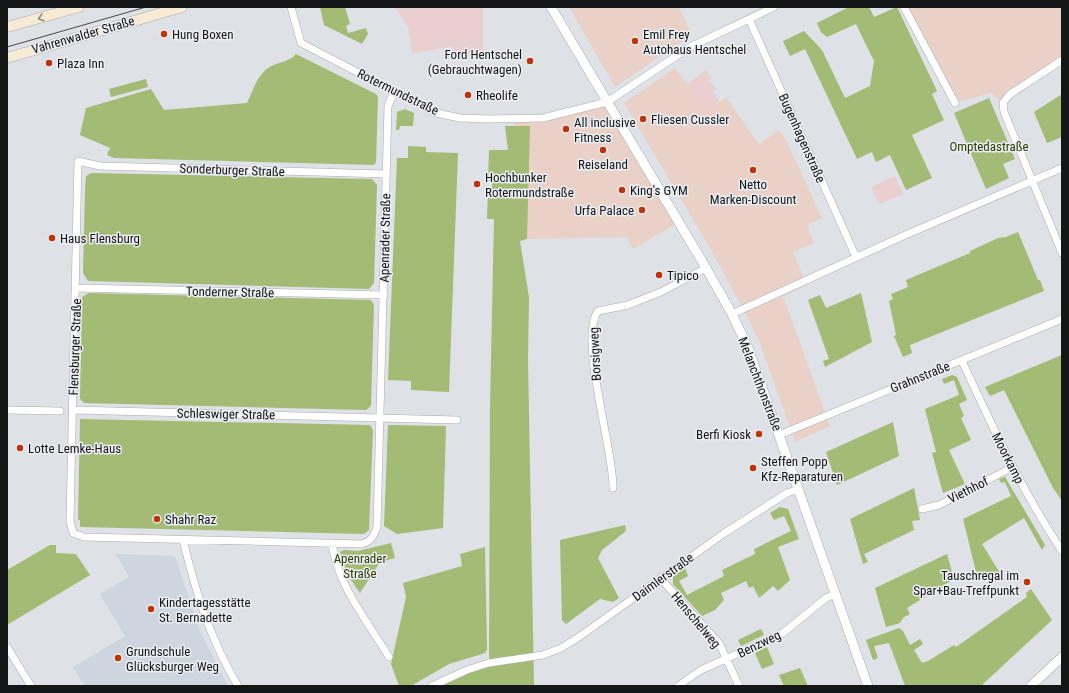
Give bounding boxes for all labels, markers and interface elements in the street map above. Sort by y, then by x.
street label: Vahrenwalder Straße [30,13,136,57]
one-way arrow [38,13,45,22]
place label: Hung Boxen [172,27,234,42]
place label: Emil Frey Autohaus Hentschel [643,27,746,57]
marker: Hung Boxen [159,29,169,39]
marker: Emil Frey Autohaus Hentschel [630,36,640,46]
place label: Ford Hentschel (Gebrauchtwagen) [428,47,522,77]
place label: Plaza Inn [57,56,104,71]
marker: Ford Hentschel (Gebrauchtwagen) [525,56,535,66]
marker: Plaza Inn [44,58,54,68]
street label: Rotermundstraße [355,66,441,118]
place label: Rheolife [476,88,518,103]
marker: Rheolife [463,90,473,100]
street label: Bugenhagenstraße [776,91,828,185]
place label: Fliesen Cussler [651,112,729,127]
marker: Fliesen Cussler [638,114,648,124]
place label: All inclusive Fitness [574,115,635,145]
marker: All inclusive Fitness [561,124,571,134]
park label: Omptedastraße [949,139,1029,154]
marker: Reiseland [598,145,608,155]
place label: Reiseland [578,157,628,172]
street label: Sonderburger Straße [179,161,285,179]
marker: Netto Marken-Discount [748,165,758,175]
place label: Hochbunker Rotermundstraße [485,170,574,200]
place label: Netto Marken-Discount [710,177,796,207]
marker: Hochbunker Rotermundstraße [472,179,482,189]
place label: King's GYM [630,183,688,198]
marker: King's GYM [617,185,627,195]
street label: Apenrader Straße [377,193,393,283]
place label: Urfa Palace [575,203,634,218]
marker: Urfa Palace [637,205,647,215]
place label: Haus Flensburg [60,231,140,246]
marker: Haus Flensburg [47,233,57,243]
place label: Tipico [667,268,699,283]
marker: Tipico [654,270,664,280]
street label: Tonderner Straße [186,284,274,300]
street label: Flensburger Straße [66,298,84,396]
street label: Borsigweg [586,327,604,381]
street label: Melanchthonstraße [735,335,785,433]
street label: Grahnstraße [888,358,952,396]
street label: Schleswiger Straße [177,406,275,422]
place label: Berfi Kiosk [696,427,751,442]
marker: Berfi Kiosk [754,429,764,439]
street label: Moorkamp [989,430,1027,486]
place label: Lotte Lemke-Haus [28,441,121,456]
marker: Lotte Lemke-Haus [15,443,25,453]
place label: Steffen Popp Kfz-Reparaturen [761,454,843,484]
marker: Steffen Popp Kfz-Reparaturen [748,463,758,473]
street label: Viethhof [945,473,991,507]
place label: Shahr Raz [165,512,217,527]
marker: Shahr Raz [152,514,162,524]
street label: Daimlerstraße [629,550,697,604]
park label: Apenrader Straße [334,551,386,581]
place label: Tauschregal im Spar+Bau-Treffpunkt [913,568,1019,598]
marker: Tauschregal im Spar+Bau-Treffpunkt [1022,577,1032,587]
street label: Henschelweg [668,589,724,651]
place label: Kindertagesstätte St. Bernadette [159,595,251,625]
marker: Kindertagesstätte St. Bernadette [146,604,156,614]
street label: Benzweg [735,627,783,661]
place label: Grundschule Glücksburger Weg [126,644,219,674]
marker: Grundschule Glücksburger Weg [113,653,123,663]

